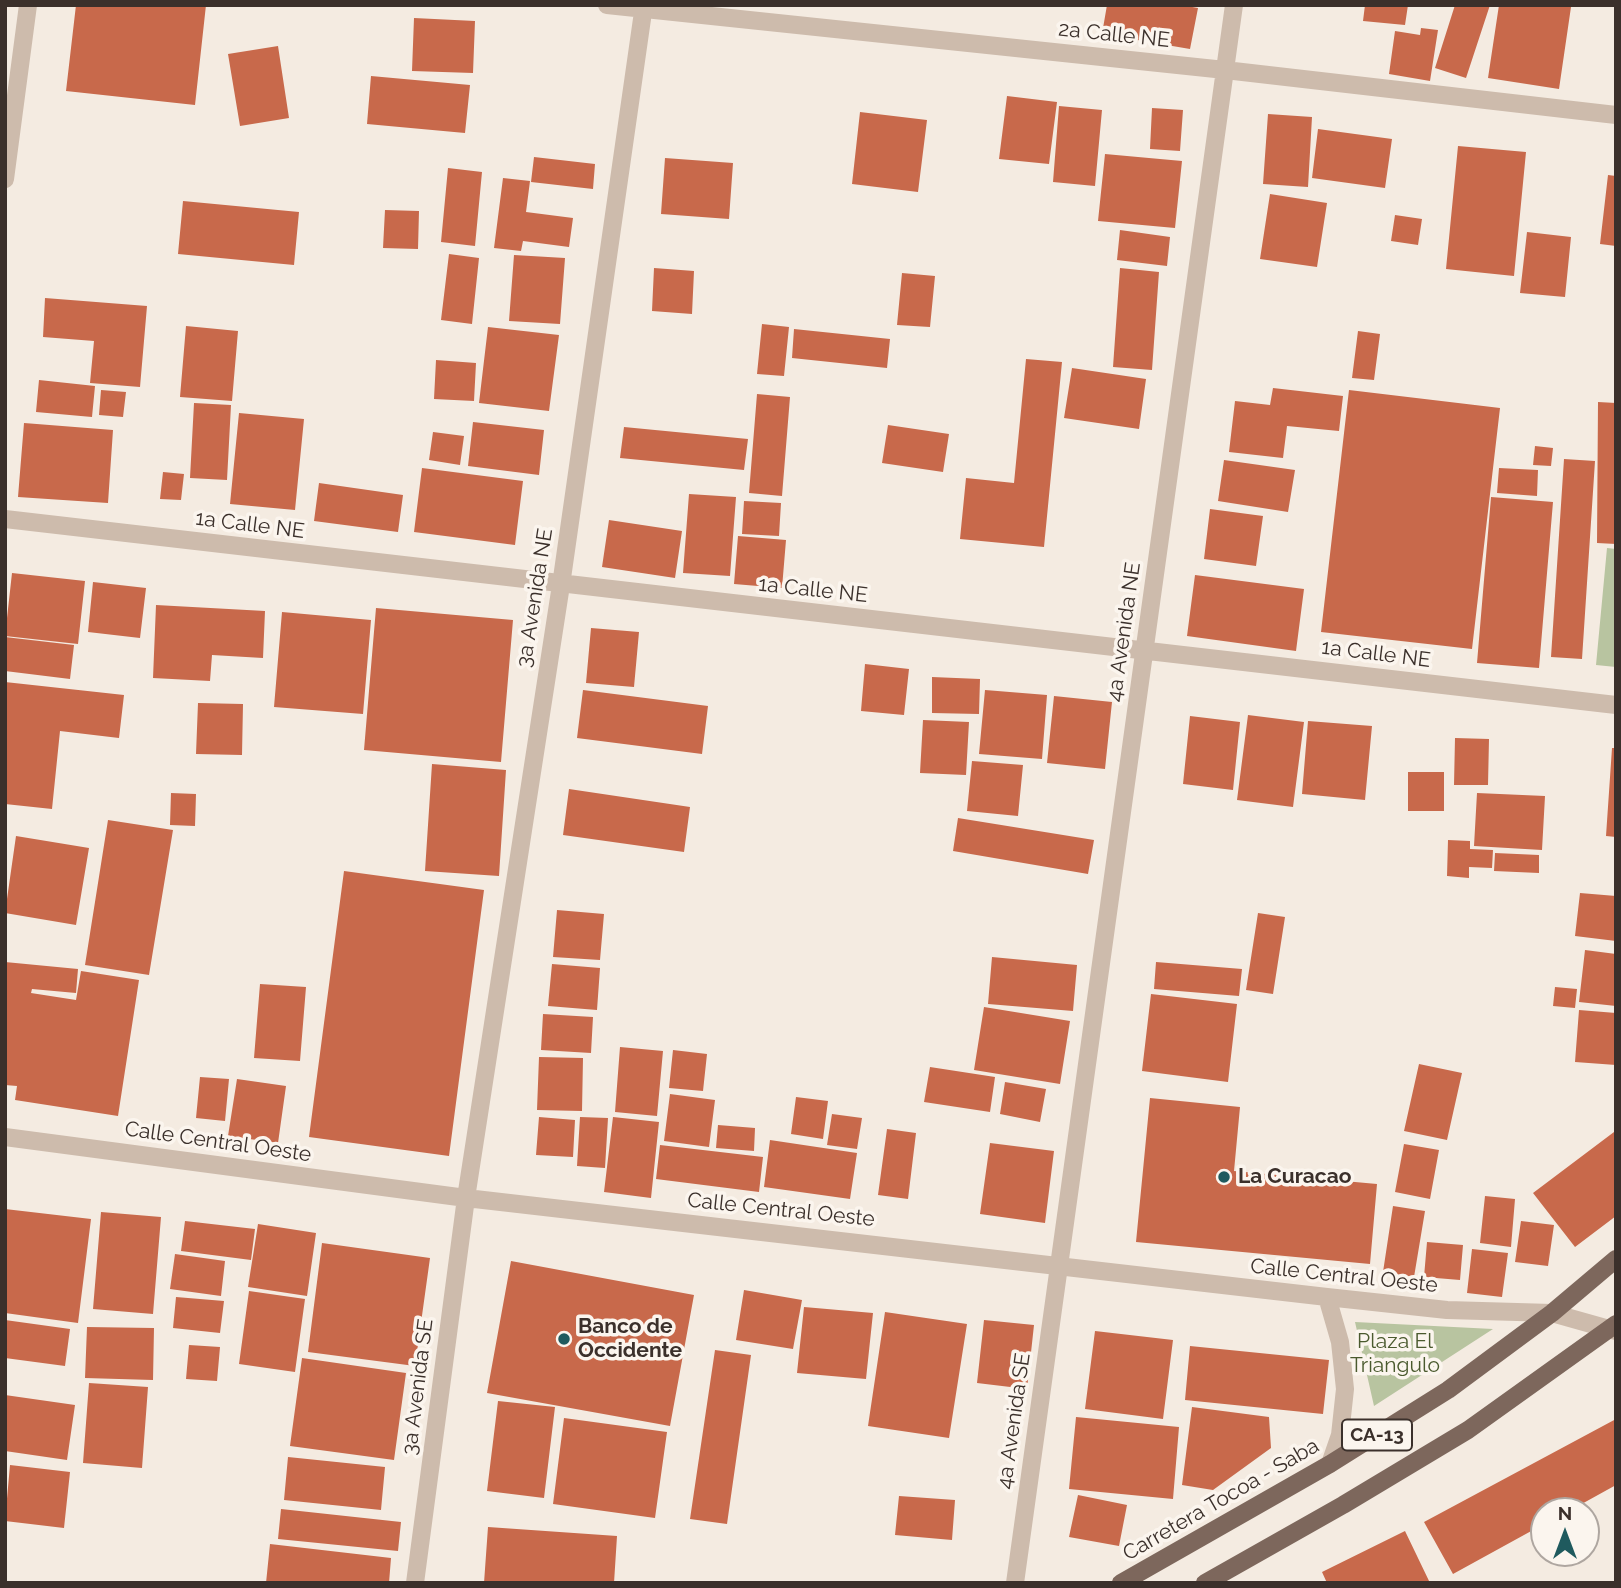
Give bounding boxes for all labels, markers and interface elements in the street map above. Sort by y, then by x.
street label: 2a Calle NE [1057,17,1171,53]
street label: 1a Calle NE [194,506,306,544]
street label: 3a Avenida NE [512,527,558,669]
street label: 4a Avenida NE [1102,561,1146,703]
street label: 1a Calle NE [757,572,869,608]
street label: 1a Calle NE [1320,635,1432,673]
street label: Calle Central Oeste [123,1116,313,1168]
place label: La Curacao [1238,1164,1351,1190]
marker: La Curacao [1216,1169,1232,1185]
street label: Calle Central Oeste [686,1188,876,1232]
street label: Calle Central Oeste [1249,1254,1439,1298]
place label: Banco de Occidente [578,1314,682,1364]
street label: 3a Avenida SE [397,1318,439,1456]
park label: Plaza El Triangulo [1350,1329,1440,1379]
marker: Banco de Occidente [556,1331,572,1347]
street label: 4a Avenida SE [992,1351,1036,1491]
road number: CA-13 [1342,1420,1412,1450]
street label: Carretera Tocoa - Saba [1118,1434,1324,1566]
north arrow [1530,1497,1600,1567]
text: N [1558,1502,1572,1524]

